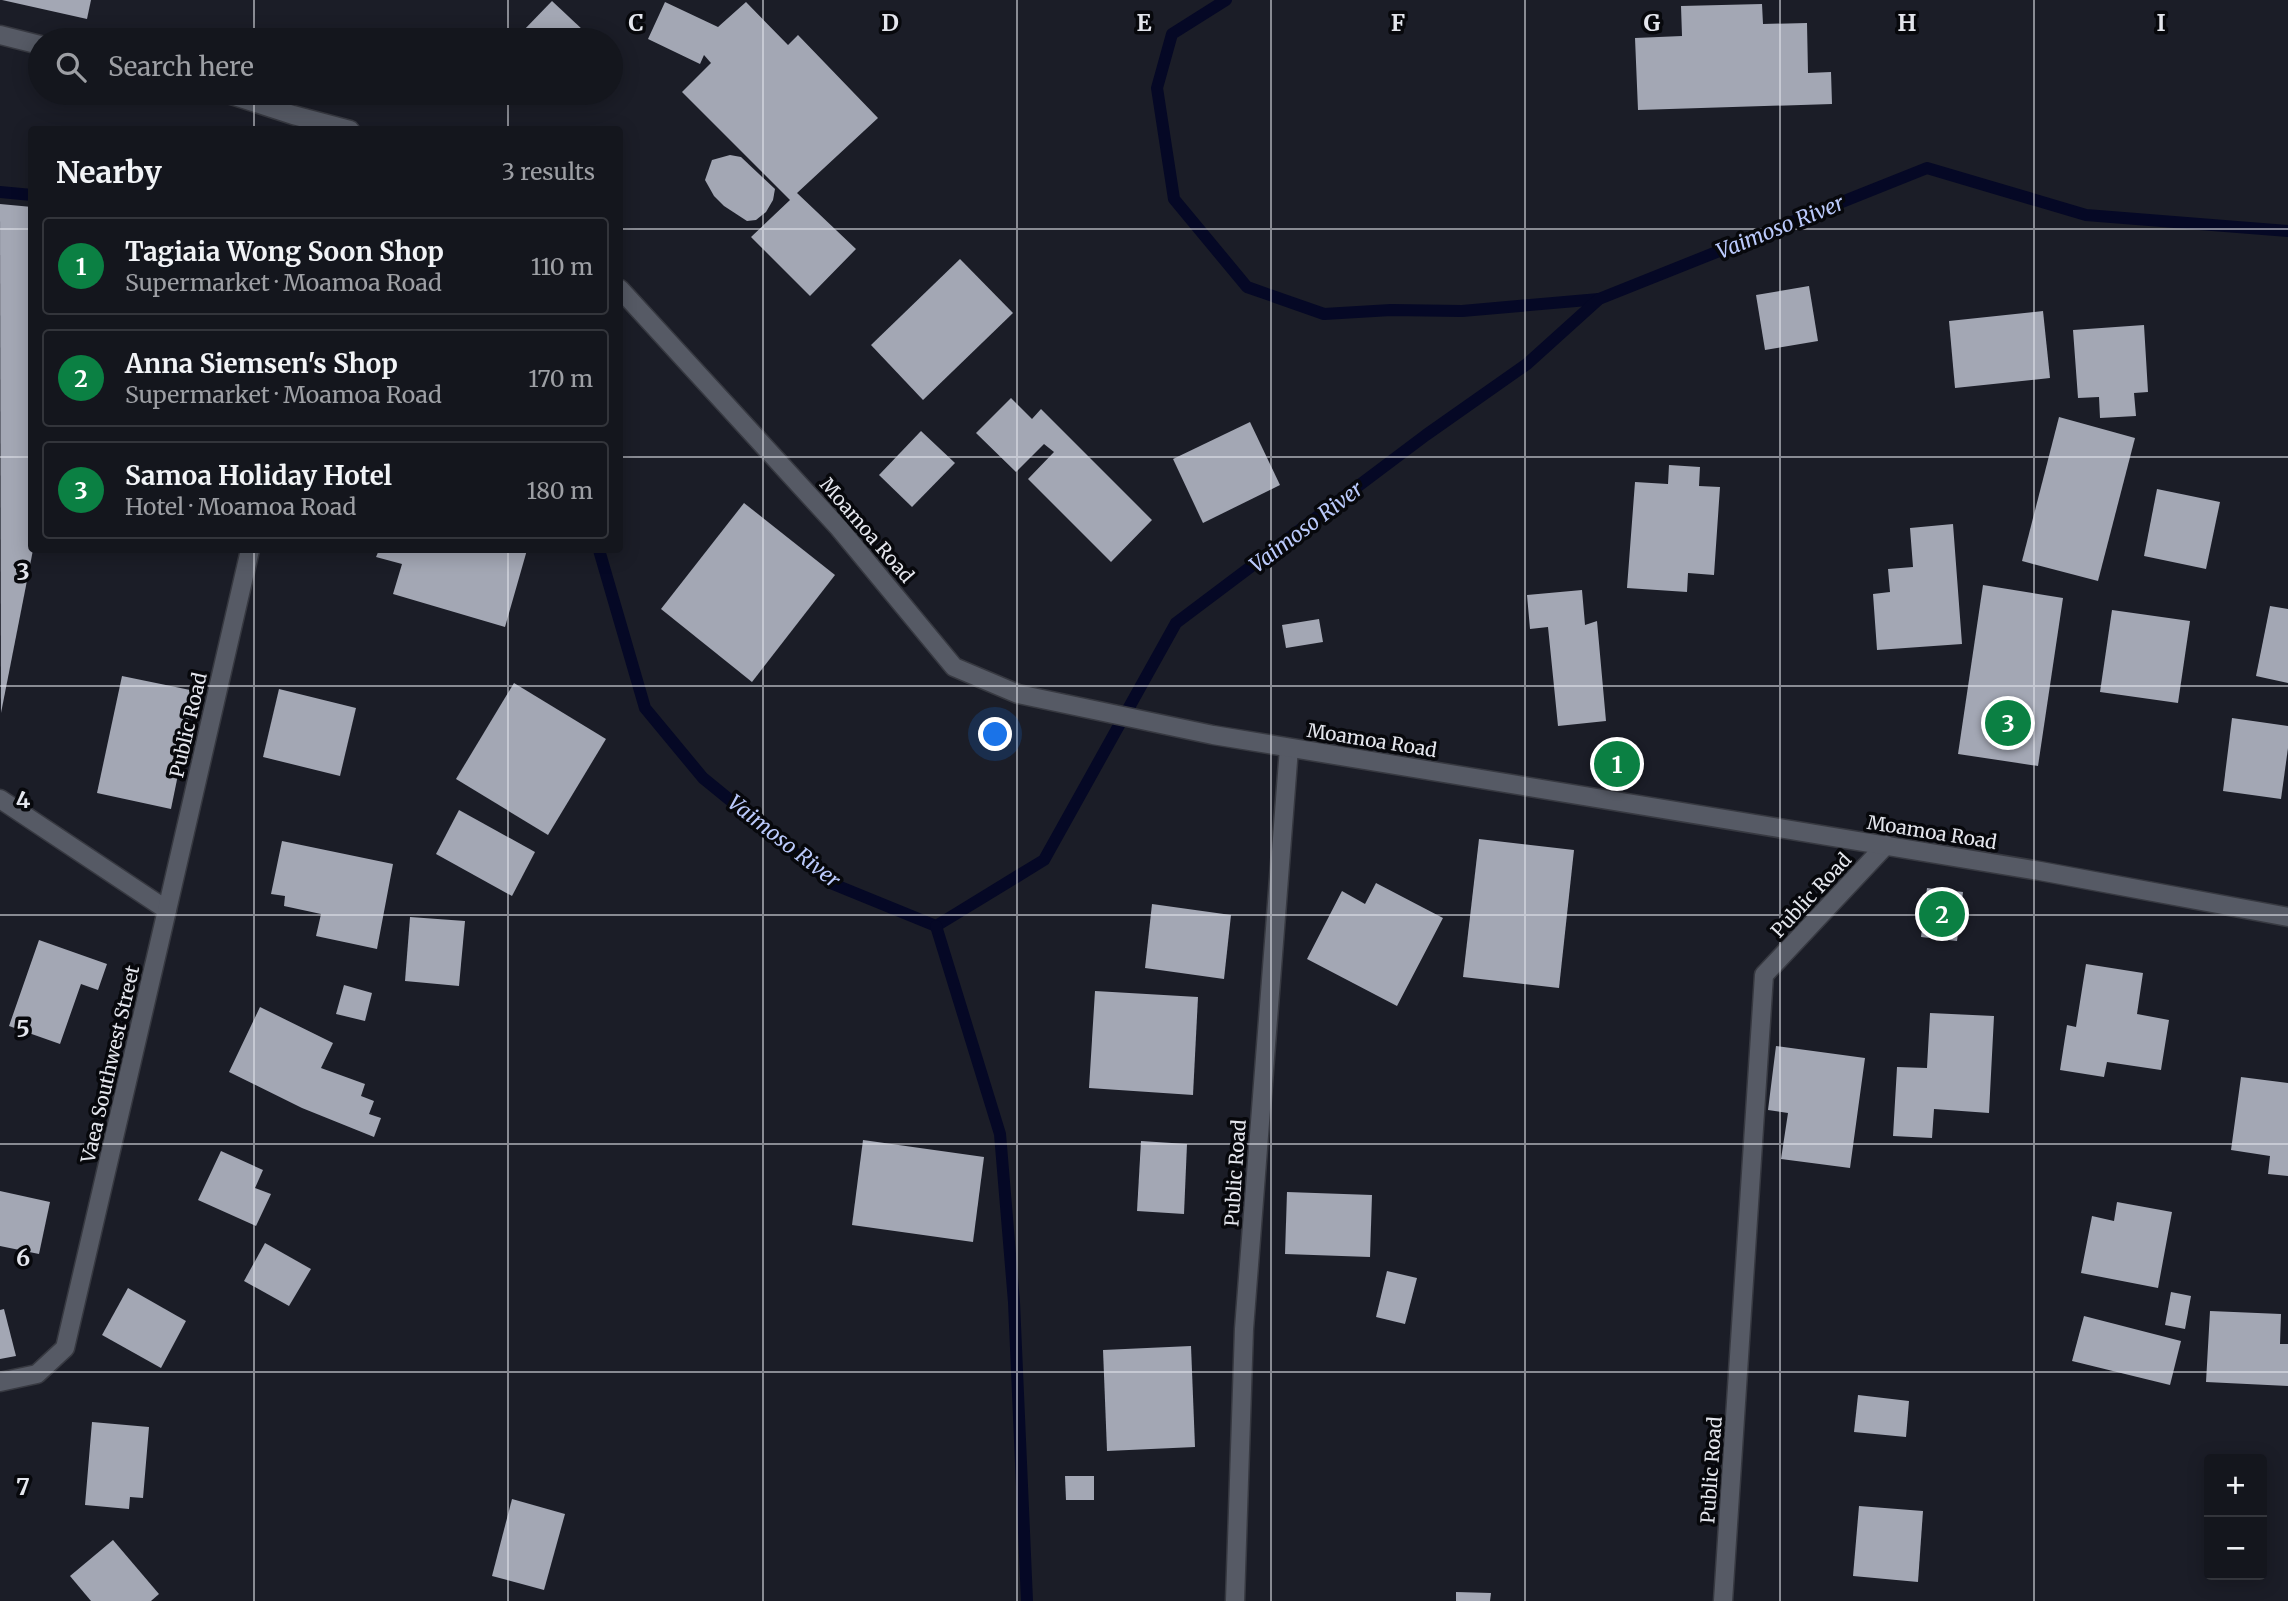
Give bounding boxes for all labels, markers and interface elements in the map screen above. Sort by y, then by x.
text: C [628,8,644,37]
text: D [881,8,899,37]
text: E [1136,8,1152,37]
text: F [1391,8,1405,37]
text: G [1644,8,1661,37]
text: H [1898,8,1917,37]
text: I [2156,8,2166,37]
search box [28,28,623,105]
icon: search [52,48,90,86]
text: Search here [108,50,254,83]
text: Nearby [56,153,162,191]
text: 3 results [502,157,595,186]
water label: Vaimoso River [1712,189,1848,265]
text: Tagiaia Wong Soon Shop [125,235,444,268]
text: 1 [76,252,86,281]
text: 110 m [531,252,593,281]
text: Supermarket · Moamoa Road [125,268,442,297]
text: Anna Siemsen's Shop [125,347,398,380]
text: 2 [74,364,88,393]
text: 170 m [528,364,593,393]
text: Supermarket · Moamoa Road [125,380,442,409]
text: Samoa Holiday Hotel [125,459,392,492]
street label: Moamoa Road [815,473,919,587]
water label: Vaimoso River [1244,475,1369,579]
text: 3 [74,476,88,505]
text: 180 m [527,476,593,505]
text: Hotel · Moamoa Road [125,492,356,521]
text: 3 [16,557,30,586]
street label: Public Road [164,670,212,780]
pin: 3 [1985,697,2031,749]
your location [978,717,1012,751]
street label: Moamoa Road [1305,718,1439,762]
pin: 1 [1594,738,1640,790]
text: 4 [16,785,31,814]
water label: Vaimoso River [722,789,846,894]
street label: Moamoa Road [1865,810,1999,854]
street label: Public Road [1766,848,1856,942]
pin: 2 [1919,888,1965,940]
street label: Vaea Southwest Street [75,962,145,1166]
text: 5 [16,1014,30,1043]
street label: Public Road [1219,1119,1251,1227]
text: 6 [16,1243,30,1272]
street label: Public Road [1695,1416,1727,1524]
map controls [2204,1454,2267,1580]
button: + [2204,1454,2267,1517]
text: 7 [16,1472,30,1501]
button: − [2204,1517,2267,1580]

